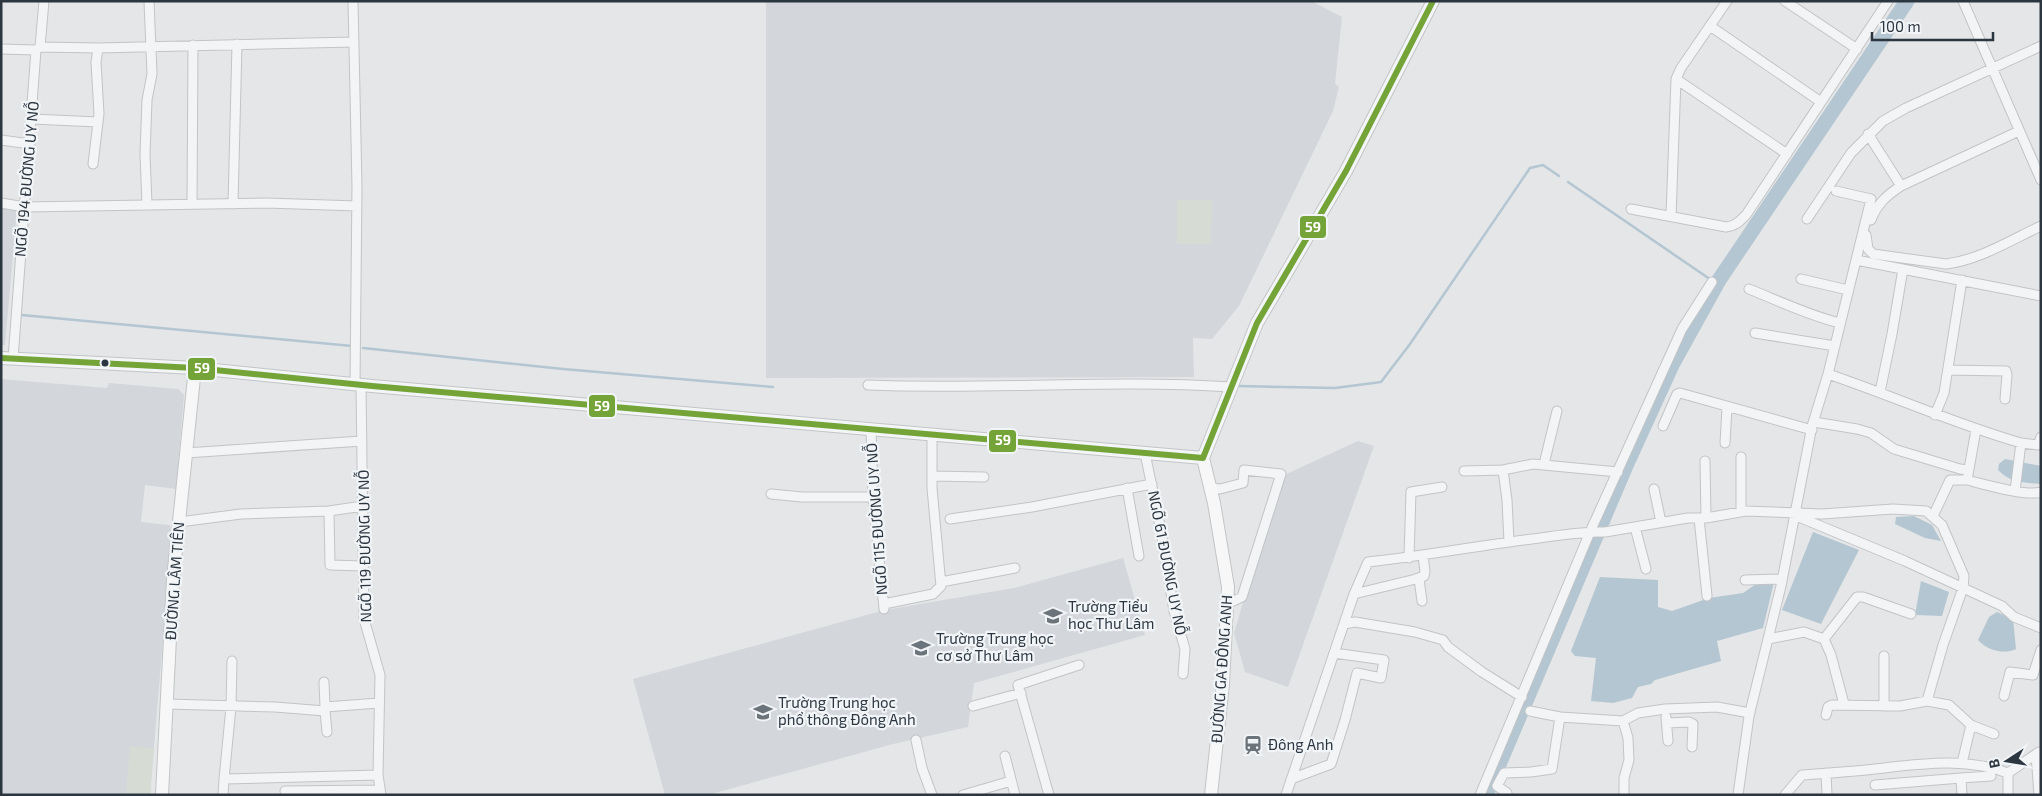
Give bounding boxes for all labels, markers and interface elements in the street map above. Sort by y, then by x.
scale bar [1872,10,1993,42]
text: 100 m [1880,17,1921,35]
street label: NGÕ 194 ĐƯỜNG UY NỖ [8,100,42,258]
line badge: 59 [1299,215,1327,239]
text: 59 [1305,218,1321,235]
line badge: 59 [187,357,216,381]
unlabelled marker [100,358,110,368]
text: 59 [194,359,210,376]
line badge: 59 [588,394,616,418]
text: 59 [594,397,610,414]
line badge: 59 [988,429,1017,453]
text: 59 [995,431,1011,448]
street label: NGÕ 115 ĐƯỜNG UY NỖ [860,442,890,596]
street label: NGÕ 119 ĐƯỜNG UY NỖ [352,469,374,623]
street label: NGÕ 61 ĐƯỜNG UY NỖ [1145,488,1193,637]
street label: ĐƯỜNG LÂM TIÊN [161,521,187,641]
street label: ĐƯỜNG GA ĐÔNG ANH [1207,594,1235,744]
place label: Trường Tiểu học Thư Lâm [1068,597,1154,632]
school or university icon: Trường Tiểu học Thư Lâm [1042,605,1064,627]
place label: Trường Trung học cơ sở Thư Lâm [936,629,1054,664]
school or university icon: Trường Trung học cơ sở Thư Lâm [910,637,932,659]
place label: Trường Trung học phổ thông Đông Anh [778,693,916,728]
school or university icon: Trường Trung học phổ thông Đông Anh [752,701,774,723]
station icon: Đông Anh [1242,734,1264,756]
place label: Đông Anh [1268,735,1333,753]
north arrow [1982,736,2032,786]
text: B [1985,758,2003,770]

